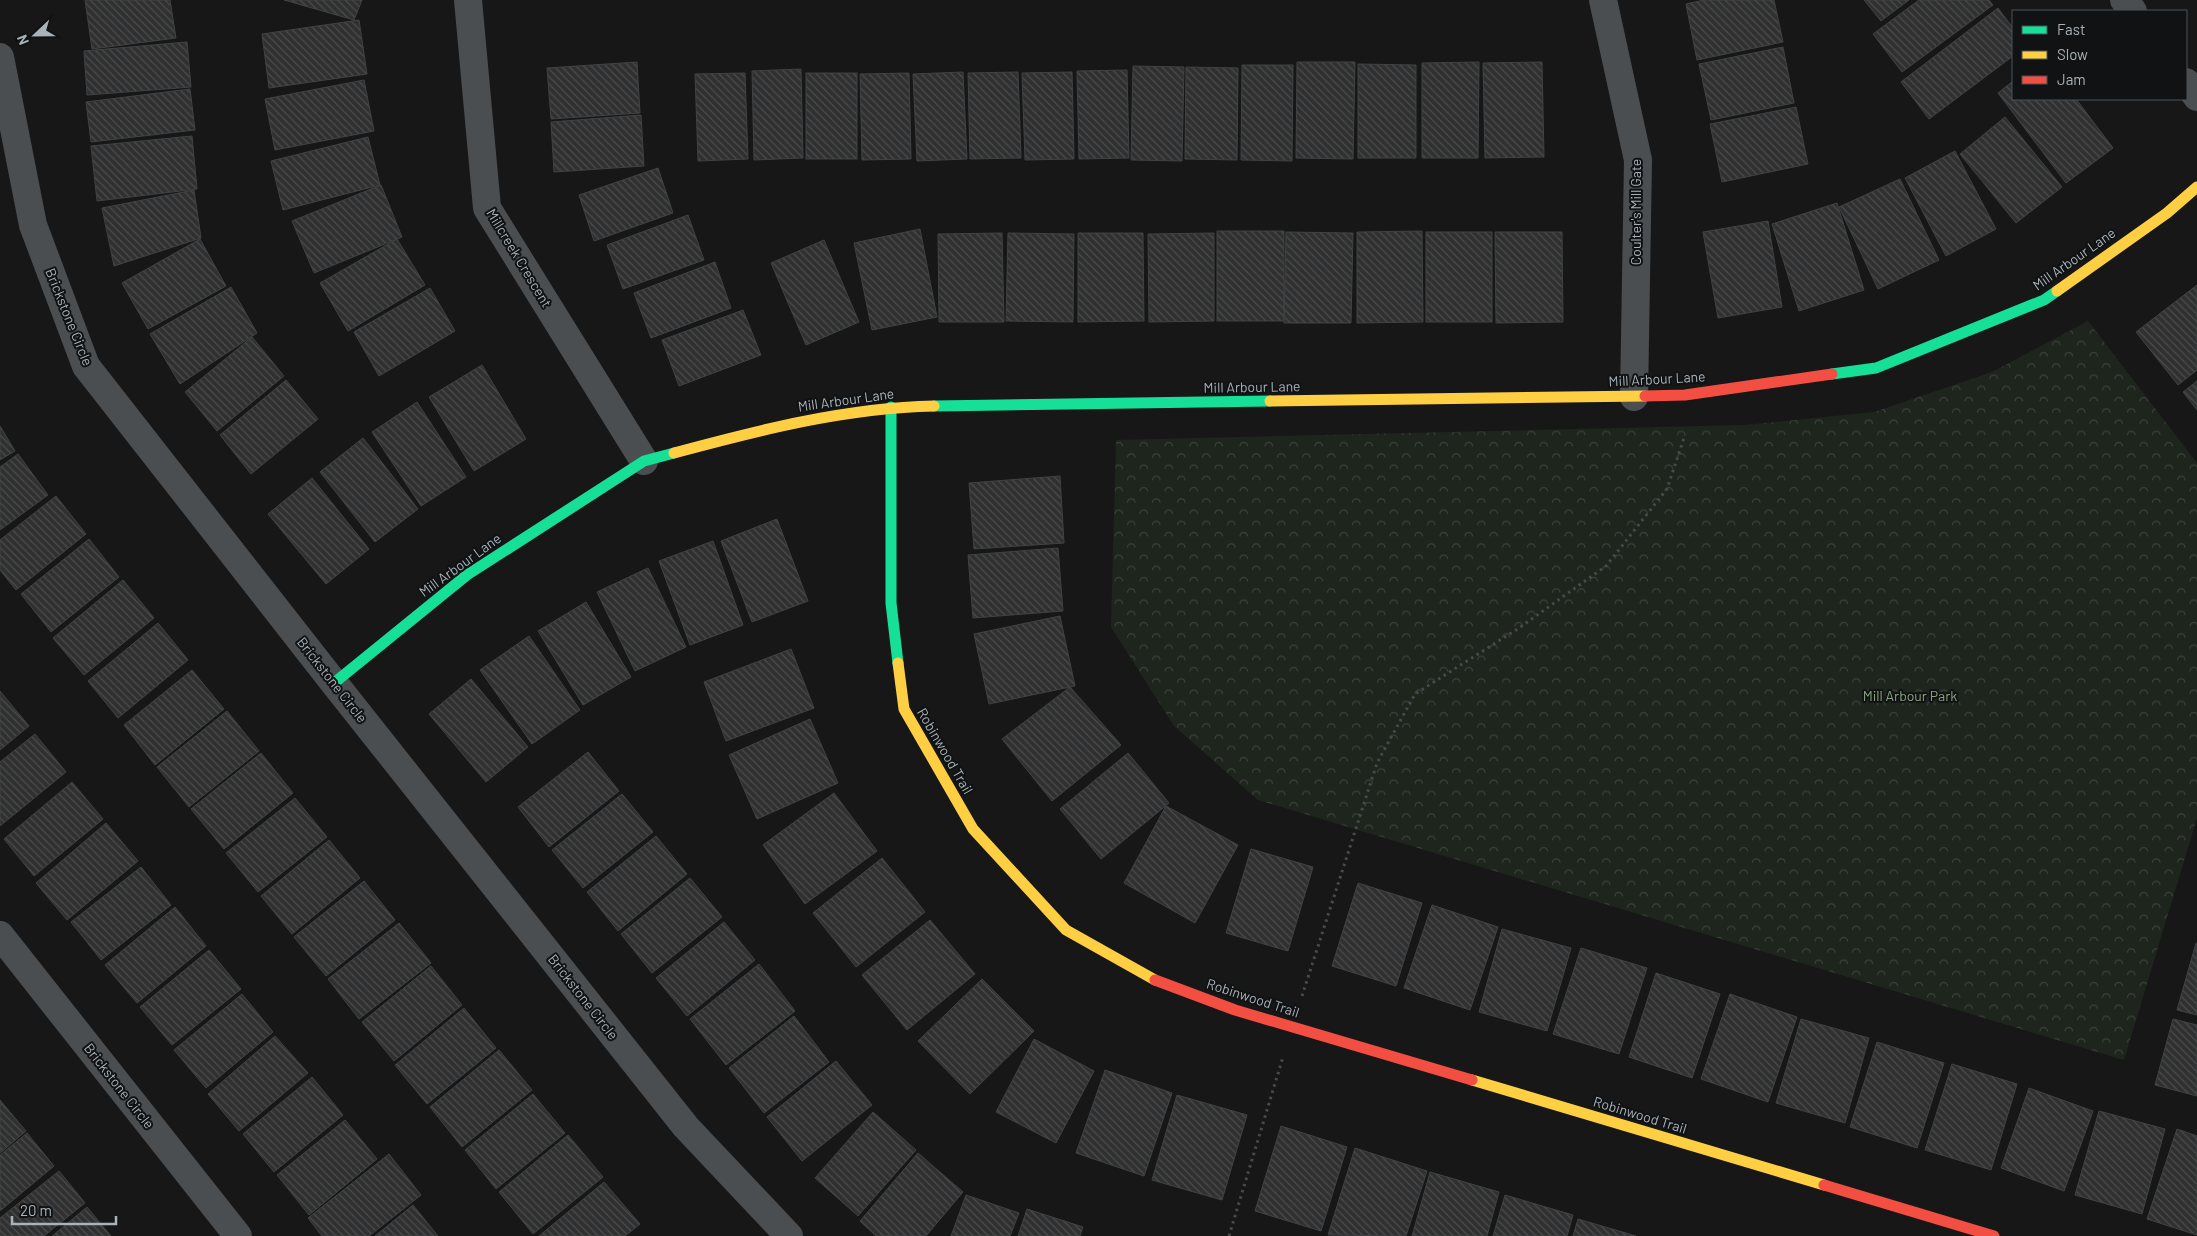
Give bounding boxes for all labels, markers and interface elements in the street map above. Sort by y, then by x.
north arrow [10,10,60,60]
legend [2012,10,2187,100]
text: Fast [2057,20,2085,38]
text: N [13,33,32,48]
text: Slow [2057,45,2088,63]
text: Jam [2057,70,2086,88]
street label: Coulter's Mill Gate [1627,159,1644,265]
street label: Millcreek Crescent [483,205,556,310]
street label: Mill Arbour Lane [2029,224,2118,293]
street label: Brickstone Circle [42,266,97,368]
street label: Mill Arbour Lane [1608,367,1706,390]
street label: Mill Arbour Lane [1203,377,1301,396]
street label: Mill Arbour Lane [797,384,895,415]
street label: Mill Arbour Lane [415,529,504,600]
street label: Brickstone Circle [294,634,371,726]
park label: Mill Arbour Park [1863,687,1957,704]
street label: Robinwood Trail [914,705,977,797]
street label: Brickstone Circle [545,951,622,1043]
street label: Robinwood Trail [1205,975,1302,1021]
street label: Brickstone Circle [81,1040,158,1132]
street label: Robinwood Trail [1591,1092,1689,1137]
scale bar [12,1194,116,1226]
text: 20 m [20,1201,52,1219]

